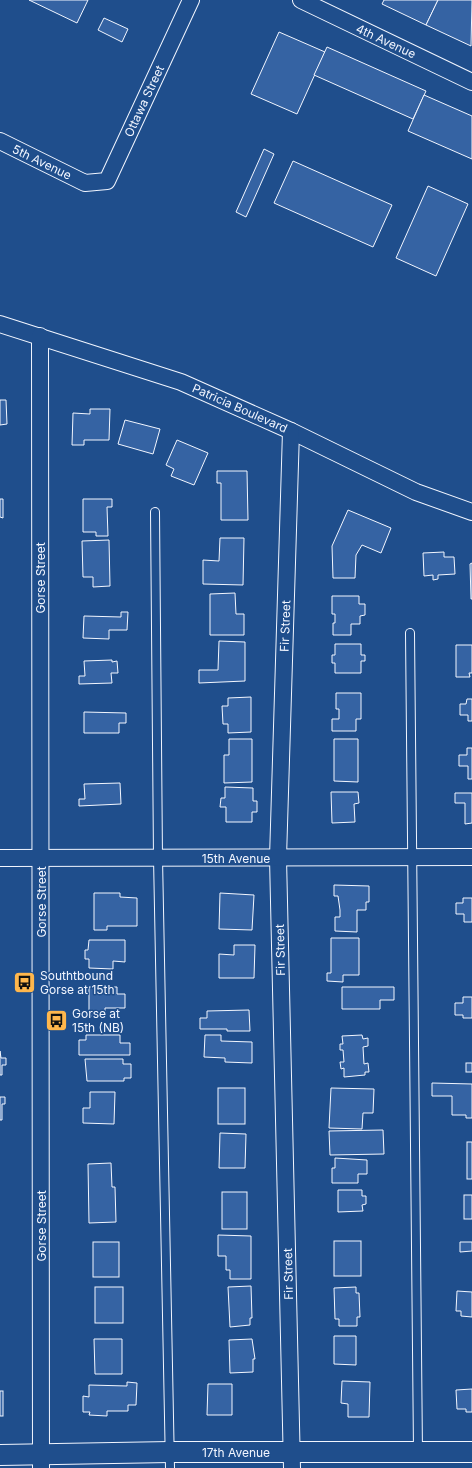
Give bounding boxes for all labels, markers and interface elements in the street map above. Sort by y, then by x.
street label: 4th Avenue [354,21,418,61]
street label: Ottawa Street [121,63,167,139]
street label: 5th Avenue [10,141,74,183]
street label: Patricia Boulevard [190,380,290,436]
street label: Gorse Street [33,542,48,614]
street label: Fir Street [277,600,293,652]
street label: 15th Avenue [202,851,270,866]
street label: Gorse Street [34,866,49,938]
street label: Fir Street [272,924,288,976]
place label: Southtbound Gorse at 15th [40,968,115,997]
bus stop icon: Southtbound Gorse at 15th [12,969,38,995]
place label: Gorse at 15th (NB) [72,1006,124,1035]
bus stop icon: Gorse at 15th (NB) [44,1007,70,1033]
street label: Gorse Street [34,1190,49,1262]
street label: Fir Street [280,1248,296,1300]
street label: 17th Avenue [202,1445,270,1460]

